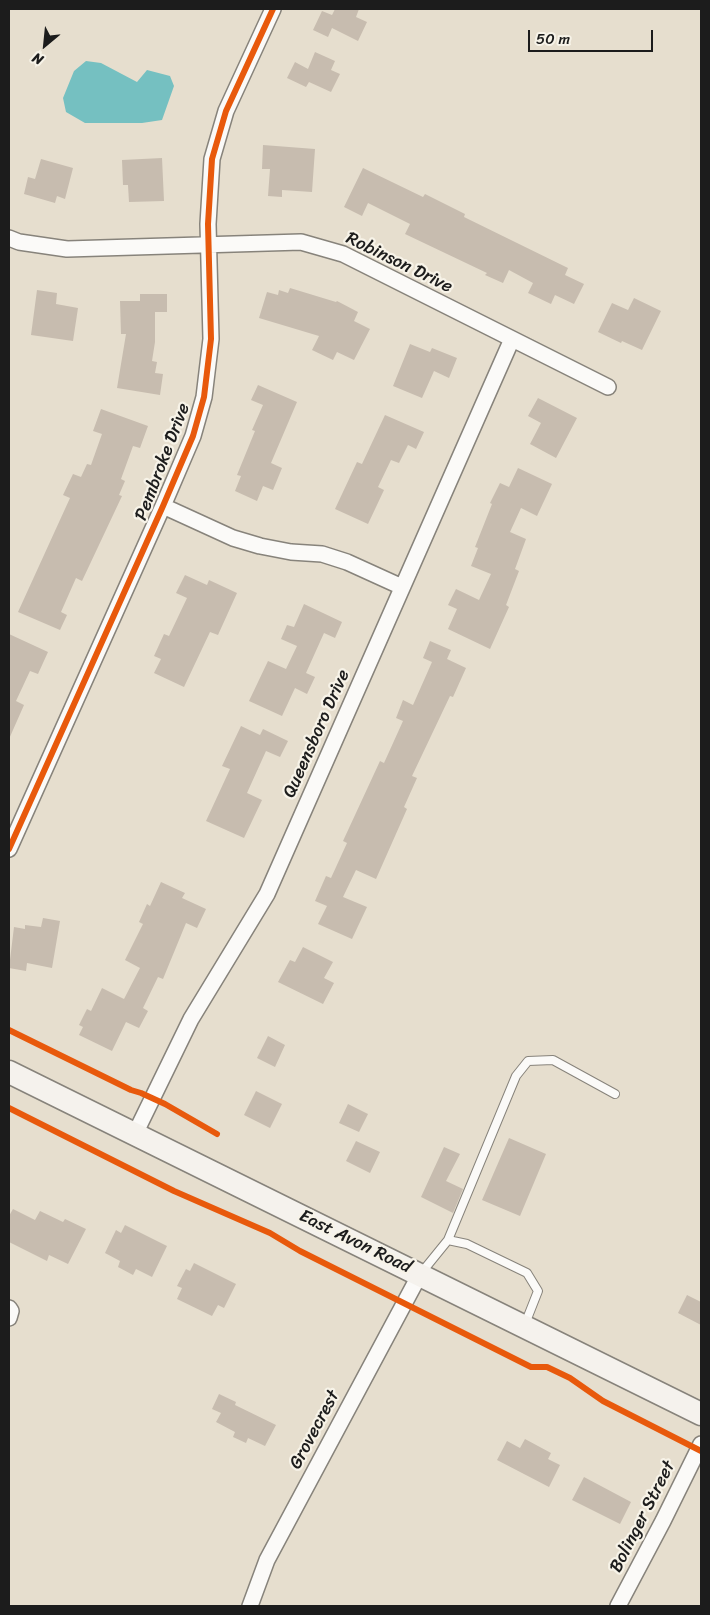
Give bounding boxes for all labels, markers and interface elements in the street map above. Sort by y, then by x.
north arrow [20,20,70,70]
scale bar [530,20,655,52]
text: 50 m [536,26,570,52]
text: N [28,45,48,72]
street label: Robinson Drive [342,228,456,298]
street label: Pembroke Drive [131,400,195,524]
street label: Queensboro Drive [279,667,355,801]
street label: East Avon Road [295,1206,415,1278]
street label: Grovecrest [285,1387,345,1473]
street label: Bolinger Street [606,1458,680,1576]

